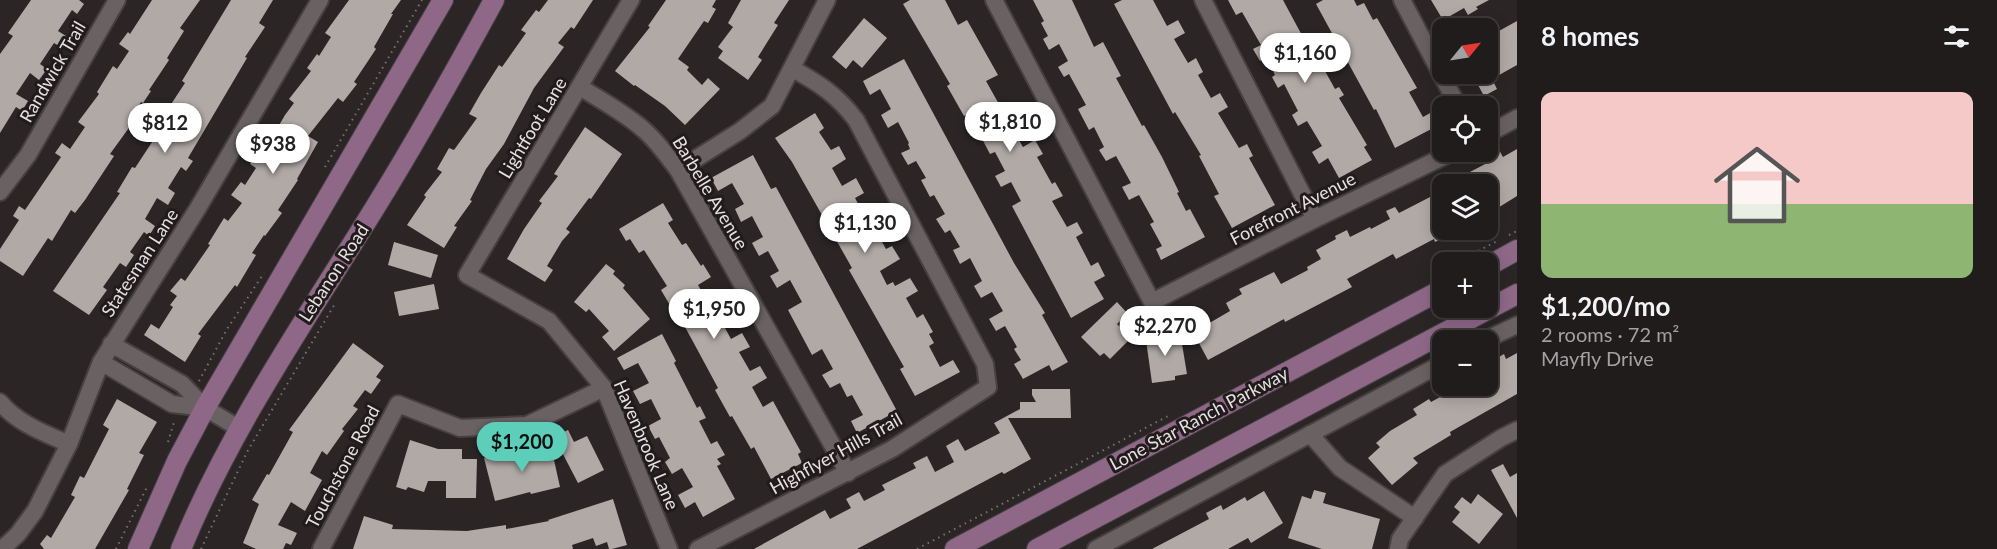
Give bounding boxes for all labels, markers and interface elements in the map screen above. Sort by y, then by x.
street label: Randwick Trail [14,17,90,126]
north arrow [1432,18,1498,84]
map controls [1432,18,1498,396]
text: 8 homes [1541,20,1639,52]
icon: filters [1940,20,1973,53]
pin: $1,160 [1256,33,1354,84]
text: $1,160 [1274,40,1336,64]
street label: Lightfoot Lane [493,73,571,182]
button: locate [1432,96,1498,162]
pin: $1,810 [961,102,1059,153]
pin: $812 [129,103,201,154]
text: $1,810 [979,109,1041,133]
text: $812 [142,110,188,134]
pin: $938 [237,124,309,175]
text: $938 [250,131,296,155]
icon: home [1703,131,1811,239]
street label: Barbelle Avenue [668,132,753,253]
street label: Forefront Avenue [1226,167,1359,249]
button: layers [1432,174,1498,240]
pin: $1,130 [816,203,914,254]
street label: Statesman Lane [96,204,182,321]
text: $1,130 [834,210,896,234]
street label: Lebanon Road [293,220,373,325]
button: + [1432,252,1498,318]
pin: $1,950 [665,289,763,340]
text: $1,200/mo [1541,290,1671,322]
text: $1,950 [683,296,745,320]
pin: $2,270 [1116,306,1214,357]
text: $2,270 [1134,313,1196,337]
text: 2 rooms · 72 m² [1541,322,1679,346]
button: − [1432,330,1498,396]
text: Mayfly Drive [1541,346,1654,370]
street label: Lone Star Ranch Parkway [1105,361,1292,475]
street label: Havenbrook Lane [610,376,684,513]
street label: Touchstone Road [301,401,384,532]
street label: Highflyer Hills Trail [765,408,906,499]
pin: $1,200 [473,422,571,473]
text: $1,200 [491,429,553,453]

